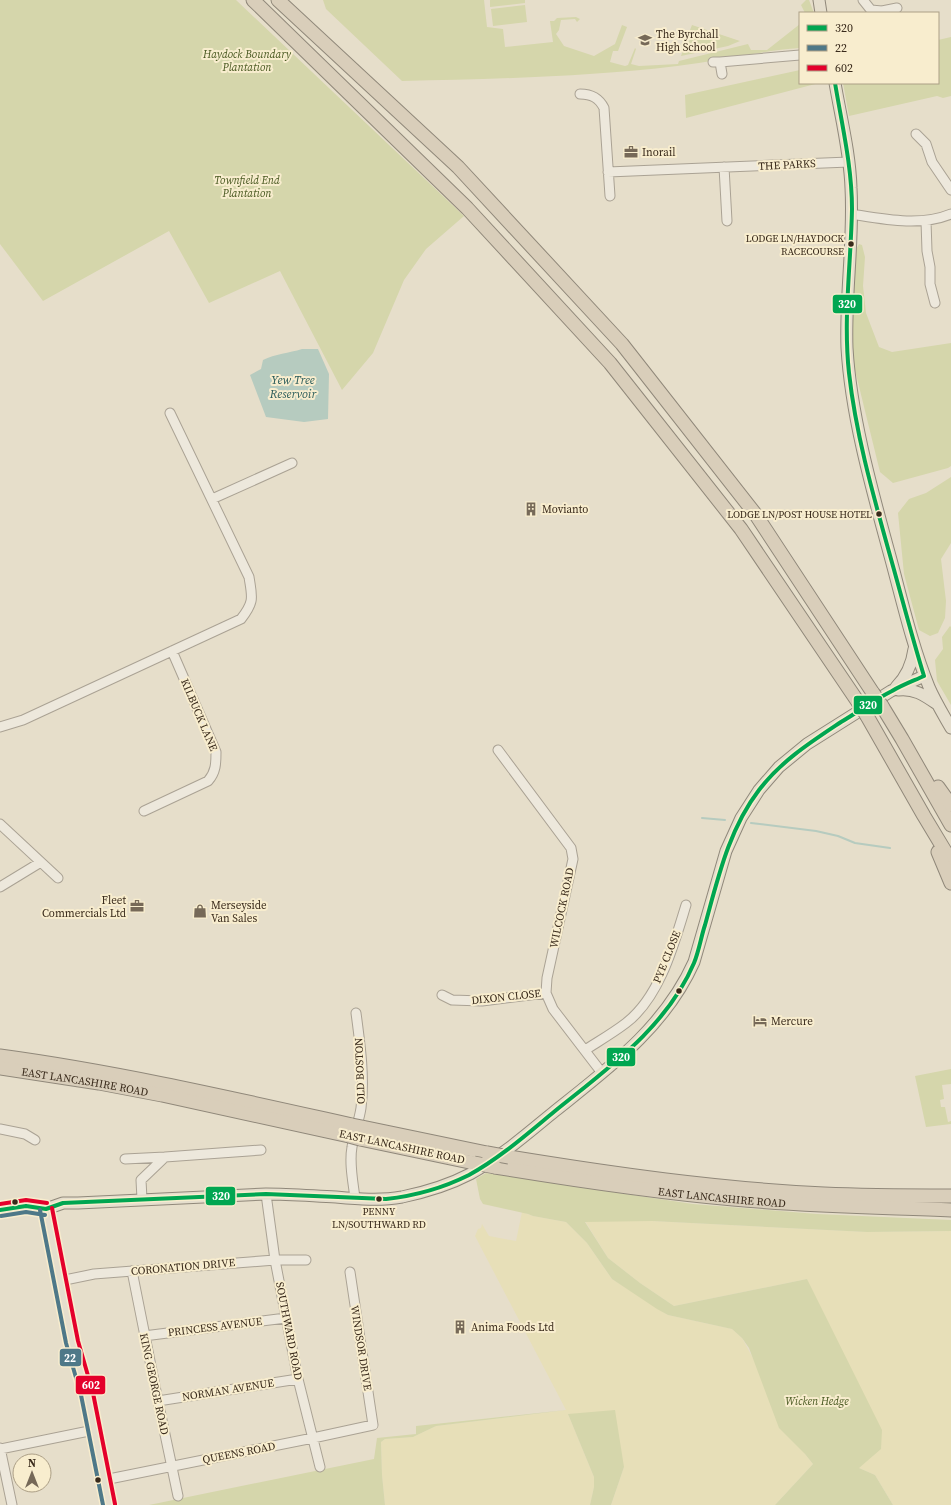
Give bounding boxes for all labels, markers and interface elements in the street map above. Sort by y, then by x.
legend [799,12,939,84]
text: 320 [835,20,853,36]
place label: The Byrchall High School [656,27,718,55]
school or university icon: The Byrchall High School [637,32,653,48]
text: 22 [835,40,847,56]
park label: Haydock Boundary Plantation [202,47,292,75]
text: 602 [835,60,853,76]
office icon: Inorail [623,144,639,160]
place label: Inorail [642,145,675,160]
street label: THE PARKS [758,156,817,174]
park label: Townfield End Plantation [214,173,280,201]
place label: LODGE LN/HAYDOCK RACECOURSE [746,232,844,258]
marker: LODGE LN/HAYDOCK RACECOURSE [846,239,856,249]
line badge: 320 [832,294,863,314]
text: 320 [838,297,856,312]
water label: Yew Tree Reservoir [269,372,317,402]
building icon: Movianto [523,501,539,517]
place label: Movianto [542,502,588,517]
place label: LODGE LN/POST HOUSE HOTEL [727,508,872,521]
marker: LODGE LN/POST HOUSE HOTEL [874,509,884,519]
street label: KILBUCK LANE [177,677,221,754]
line badge: 320 [853,695,883,715]
text: 320 [859,698,877,713]
street label: WILCOCK ROAD [546,866,578,950]
place label: Fleet Commercials Ltd [42,893,127,921]
office icon: Fleet Commercials Ltd [129,898,145,914]
place label: Merseyside Van Sales [211,898,267,926]
shop icon: Merseyside Van Sales [192,903,208,919]
street label: PYE CLOSE [650,928,685,986]
street label: DIXON CLOSE [471,986,542,1008]
unlabelled marker [674,986,684,996]
hotel icon: Mercure [752,1013,768,1029]
place label: Mercure [771,1014,813,1029]
street label: OLD BOSTON [351,1037,369,1105]
line badge: 320 [606,1047,636,1067]
text: 320 [612,1050,630,1065]
street label: EAST LANCASHIRE ROAD [20,1064,150,1100]
street label: EAST LANCASHIRE ROAD [338,1126,466,1168]
street label: EAST LANCASHIRE ROAD [657,1184,787,1211]
line badge: 320 [205,1186,236,1206]
text: 320 [212,1189,230,1204]
marker: PENNY LN/SOUTHWARD RD [374,1194,384,1204]
unlabelled marker [10,1197,20,1207]
place label: PENNY LN/SOUTHWARD RD [332,1205,426,1231]
street label: CORONATION DRIVE [130,1255,236,1279]
street label: SOUTHWARD ROAD [272,1281,306,1382]
street label: WINDSOR DRIVE [347,1304,375,1392]
street label: PRINCESS AVENUE [167,1314,264,1340]
building icon: Anima Foods Ltd [452,1319,468,1335]
place label: Anima Foods Ltd [471,1320,555,1335]
street label: KING GEORGE ROAD [136,1332,172,1436]
line badge: 22 [59,1348,82,1367]
text: 22 [64,1351,76,1366]
line badge: 602 [75,1375,106,1395]
street label: NORMAN AVENUE [181,1375,275,1405]
text: 602 [82,1378,100,1393]
park label: Wicken Hedge [785,1394,849,1409]
street label: QUEENS ROAD [201,1439,277,1467]
north arrow [12,1453,52,1493]
text: N [28,1456,36,1471]
unlabelled marker [93,1475,103,1485]

